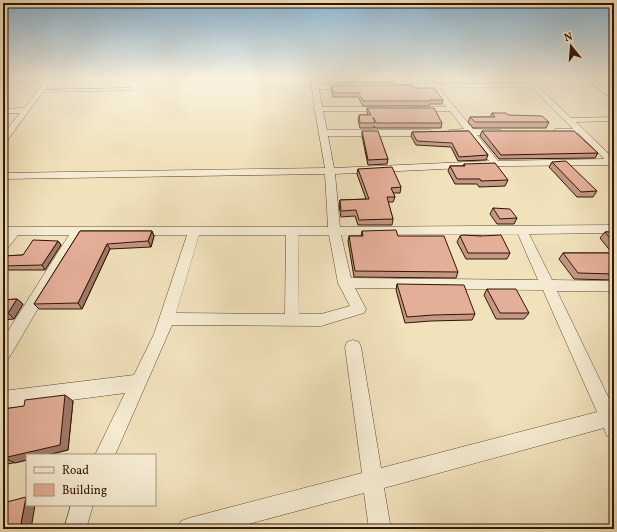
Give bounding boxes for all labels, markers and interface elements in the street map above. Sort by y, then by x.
north arrow [551,26,591,66]
text: N [562,30,575,46]
legend [26,454,156,506]
text: Road [62,463,89,479]
text: Building [62,483,107,499]

